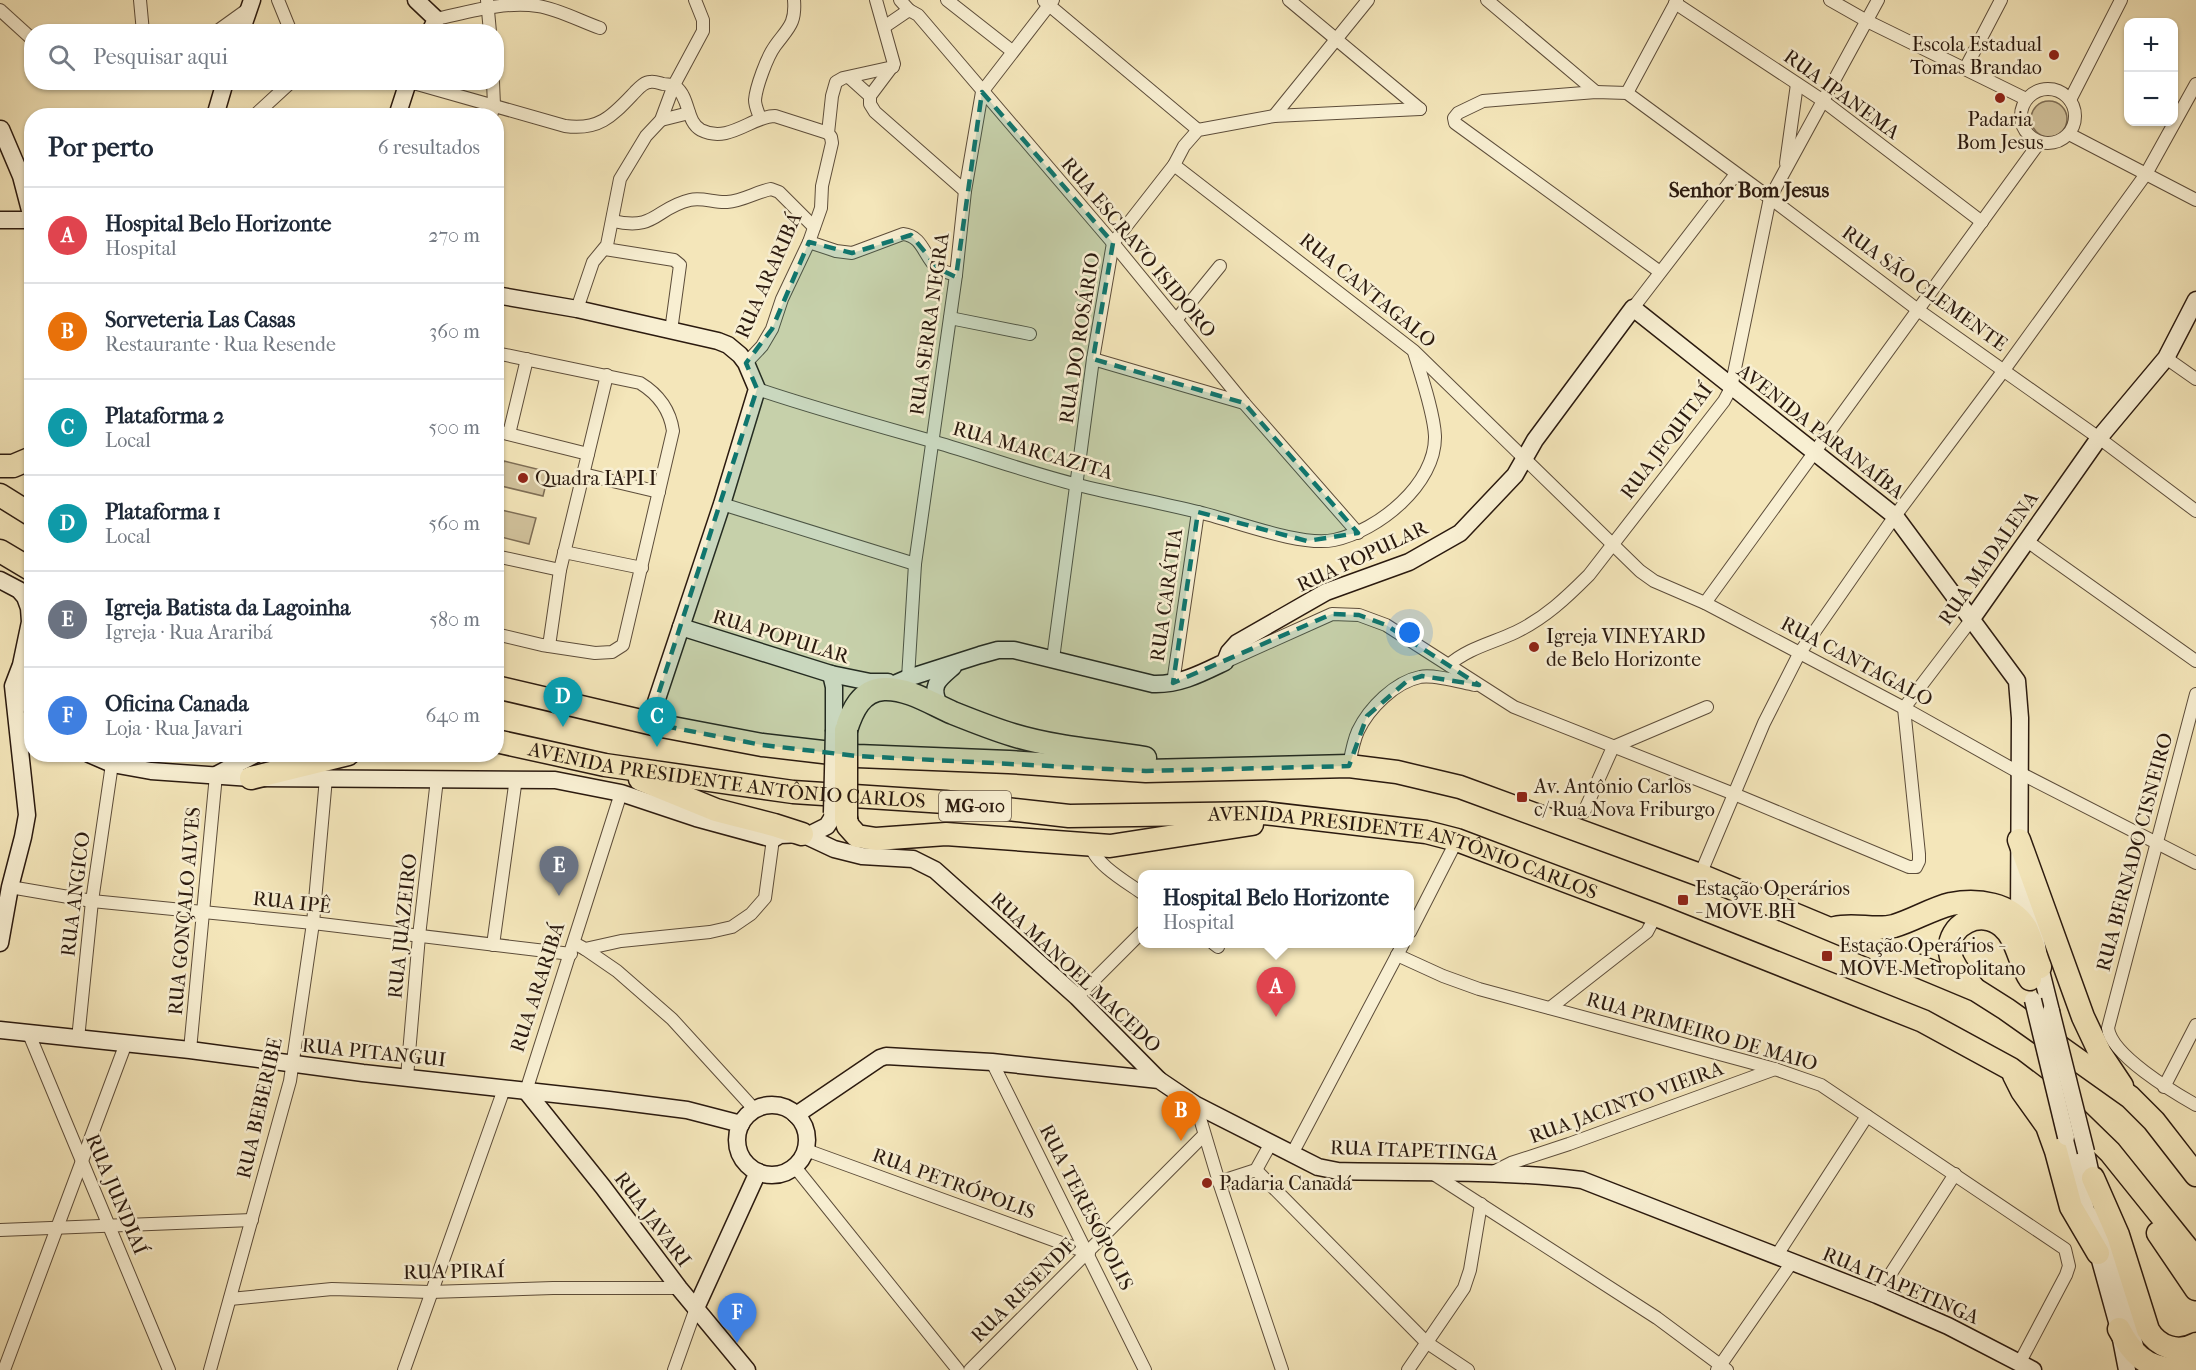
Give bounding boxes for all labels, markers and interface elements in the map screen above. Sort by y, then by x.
map controls [2124,18,2178,126]
button: + [2124,18,2178,72]
search box [24,24,504,90]
place label: Escola Estadual Tomas Brandao [1910,33,2042,79]
icon: search [45,41,78,74]
text: Pesquisar aqui [93,44,228,70]
street label: RUA IPANEMA [1779,45,1905,145]
marker: Escola Estadual Tomas Brandao [2047,48,2061,62]
button: − [2124,72,2178,126]
marker: Padaria Bom Jesus [1993,91,2007,105]
place label: Padaria Bom Jesus [1956,108,2044,154]
text: Por perto [48,132,153,163]
text: 6 resultados [378,136,480,159]
street label: RUA ESCRAVO ISIDORO [1056,153,1221,342]
district label: Senhor Bom Jesus [1669,178,1829,202]
street label: RUA ARARIBÁ [730,207,807,342]
text: Hospital Belo Horizonte [105,211,331,237]
street label: RUA SÃO CLEMENTE [1838,220,2012,356]
text: A [61,224,74,247]
text: 270 m [428,224,480,247]
street label: RUA CANTAGALO [1295,228,1440,352]
street label: RUA SERRA NEGRA [905,230,954,417]
text: Hospital [105,237,177,260]
street label: RUA DO ROSÁRIO [1054,251,1104,425]
text: Sorveteria Las Casas [105,307,295,333]
text: B [61,320,74,343]
text: 360 m [429,320,480,343]
text: Restaurante · Rua Resende [105,333,336,356]
street label: AVENIDA PARANAÍBA [1732,358,1910,504]
street label: RUA JEQUITAÍ [1615,378,1718,504]
text: Plataforma 2 [105,403,224,429]
text: C [61,416,74,439]
text: 500 m [428,416,480,439]
street label: RUA MARCAZITA [950,417,1117,485]
text: Local [105,429,151,452]
place label: Quadra IAPI I [535,467,657,490]
marker: Quadra IAPI I [516,471,530,485]
street label: RUA MADALENA [1934,486,2044,629]
text: Plataforma 1 [105,499,221,525]
text: D [60,512,75,535]
text: 560 m [429,512,480,535]
street label: RUA POPULAR [1293,515,1433,597]
text: Local [105,525,151,548]
street label: RUA CARÁTIA [1145,526,1187,663]
text: Igreja Batista da Lagoinha [105,595,351,621]
street label: RUA POPULAR [710,605,853,669]
text: E [61,608,74,631]
text: 580 m [429,608,480,631]
street label: RUA CANTAGALO [1777,612,1937,711]
your location [1395,618,1424,647]
text: Igreja · Rua Araribá [105,621,273,644]
place label: Igreja VINEYARD de Belo Horizonte [1546,625,1706,671]
marker: Igreja VINEYARD de Belo Horizonte [1527,640,1541,654]
pin: D [544,678,582,727]
text: Oficina Canada [105,691,249,717]
pin: C [638,698,676,747]
text: F [62,704,73,727]
text: 640 m [425,704,480,727]
text: Loja · Rua Javari [105,717,243,740]
street label: RUA BERNADO CISNEIRO [2092,730,2177,974]
street label: AVENIDA PRESIDENTE ANTÔNIO CARLOS [525,737,926,813]
place label: Av. Antônio Carlos c/ Rua Nova Friburgo [1533,775,1715,821]
marker: Av. Antônio Carlos c/ Rua Nova Friburgo [1515,790,1529,804]
road number: MG-010 [939,791,1011,821]
street label: AVENIDA PRESIDENTE ANTÔNIO CARLOS [1207,802,1601,904]
street label: RUA GONÇALO ALVES [164,806,206,1016]
street label: RUA ANGICO [56,830,95,958]
pin: E [540,846,578,896]
street label: RUA JUAZEIRO [383,852,422,1000]
popup [1138,870,1414,948]
place label: Estação Operários - MOVE BH [1695,877,1850,923]
text: Hospital Belo Horizonte [1163,885,1389,911]
street label: RUA IPÊ [252,886,332,918]
street label: RUA MANOEL MACEDO [986,887,1166,1057]
marker: Estação Operários - MOVE BH [1676,893,1690,907]
text: Hospital [1163,911,1234,934]
street label: RUA ARARIBÁ [505,918,570,1055]
place label: Estação Operários - MOVE Metropolitano [1839,934,2026,980]
marker: Estação Operários - MOVE Metropolitano [1820,949,1834,963]
pin: A [1256,968,1296,1017]
street label: RUA PRIMEIRO DE MAIO [1584,987,1820,1076]
street label: RUA PITANGUI [301,1033,447,1072]
street label: RUA BEBERIBE [232,1035,287,1181]
street label: RUA JACINTO VIEIRA [1526,1056,1727,1148]
pin: B [1162,1092,1200,1141]
street label: RUA TERESÓPOLIS [1035,1120,1140,1294]
street label: RUA JUNDIAÍ [81,1130,154,1259]
street label: RUA ITAPETINGA [1330,1136,1499,1165]
street label: RUA PETRÓPOLIS [869,1141,1039,1224]
street label: RUA JAVARI [609,1167,696,1271]
place label: Padaria Canadá [1219,1172,1353,1195]
marker: Padaria Canadá [1200,1176,1214,1190]
street label: RUA RESENDE [966,1233,1080,1347]
street label: RUA ITAPETINGA [1819,1242,1984,1329]
street label: RUA PIRAÍ [403,1258,506,1284]
pin: F [718,1294,756,1343]

